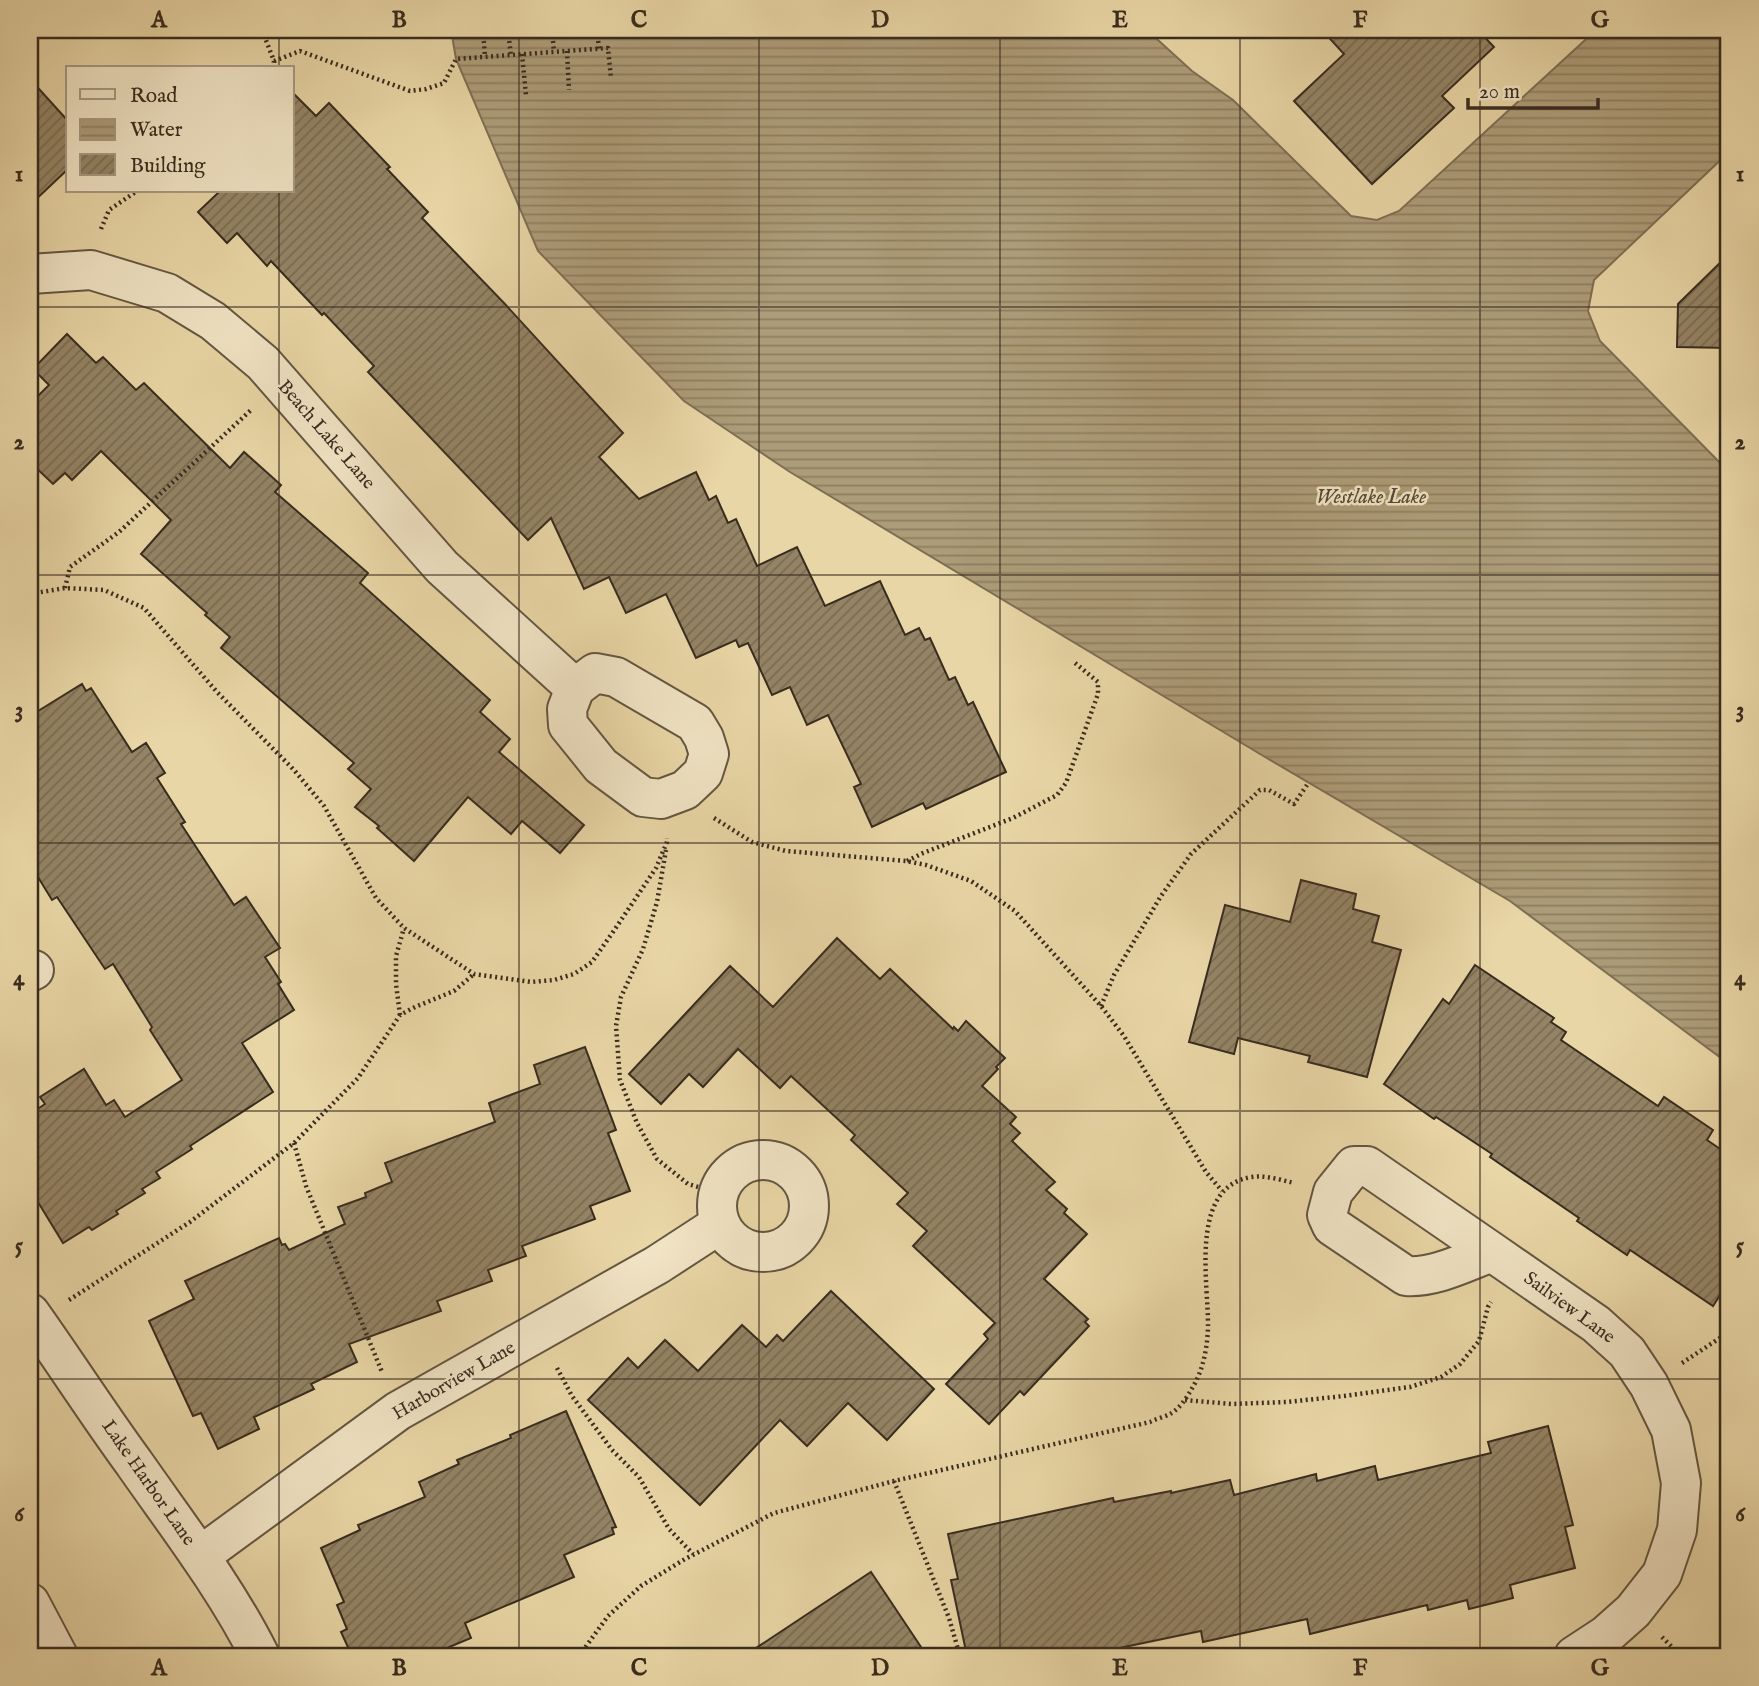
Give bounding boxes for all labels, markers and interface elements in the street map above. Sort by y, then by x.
text: A [150,6,168,35]
text: B [391,6,407,35]
text: C [631,6,648,35]
text: D [871,6,889,35]
text: E [1112,6,1128,35]
text: F [1353,6,1368,35]
text: G [1591,6,1610,35]
legend [66,66,294,192]
scale bar [1468,66,1598,110]
text: 20 m [1479,79,1520,106]
text: Road [130,83,178,110]
text: Water [130,117,183,144]
text: Building [130,153,206,180]
text: 1 [15,160,23,189]
text: 1 [1736,160,1744,189]
street label: Beach Lake Lane [272,375,380,495]
text: 2 [14,428,25,457]
text: 2 [1735,428,1746,457]
water label: Westlake Lake [1316,484,1426,511]
text: 3 [15,696,23,725]
text: 3 [1736,696,1744,725]
text: 4 [13,964,25,993]
text: 4 [1734,964,1746,993]
text: 5 [15,1232,24,1261]
text: 5 [1736,1232,1745,1261]
street label: Sailview Lane [1519,1267,1620,1349]
street label: Harborview Lane [388,1336,520,1426]
street label: Lake Harbor Lane [96,1415,200,1551]
text: 6 [14,1500,25,1529]
text: 6 [1735,1500,1746,1529]
text: A [150,1654,168,1683]
text: B [391,1654,407,1683]
text: C [631,1654,648,1683]
text: D [871,1654,889,1683]
text: E [1112,1654,1128,1683]
text: F [1353,1654,1368,1683]
text: G [1591,1654,1610,1683]

